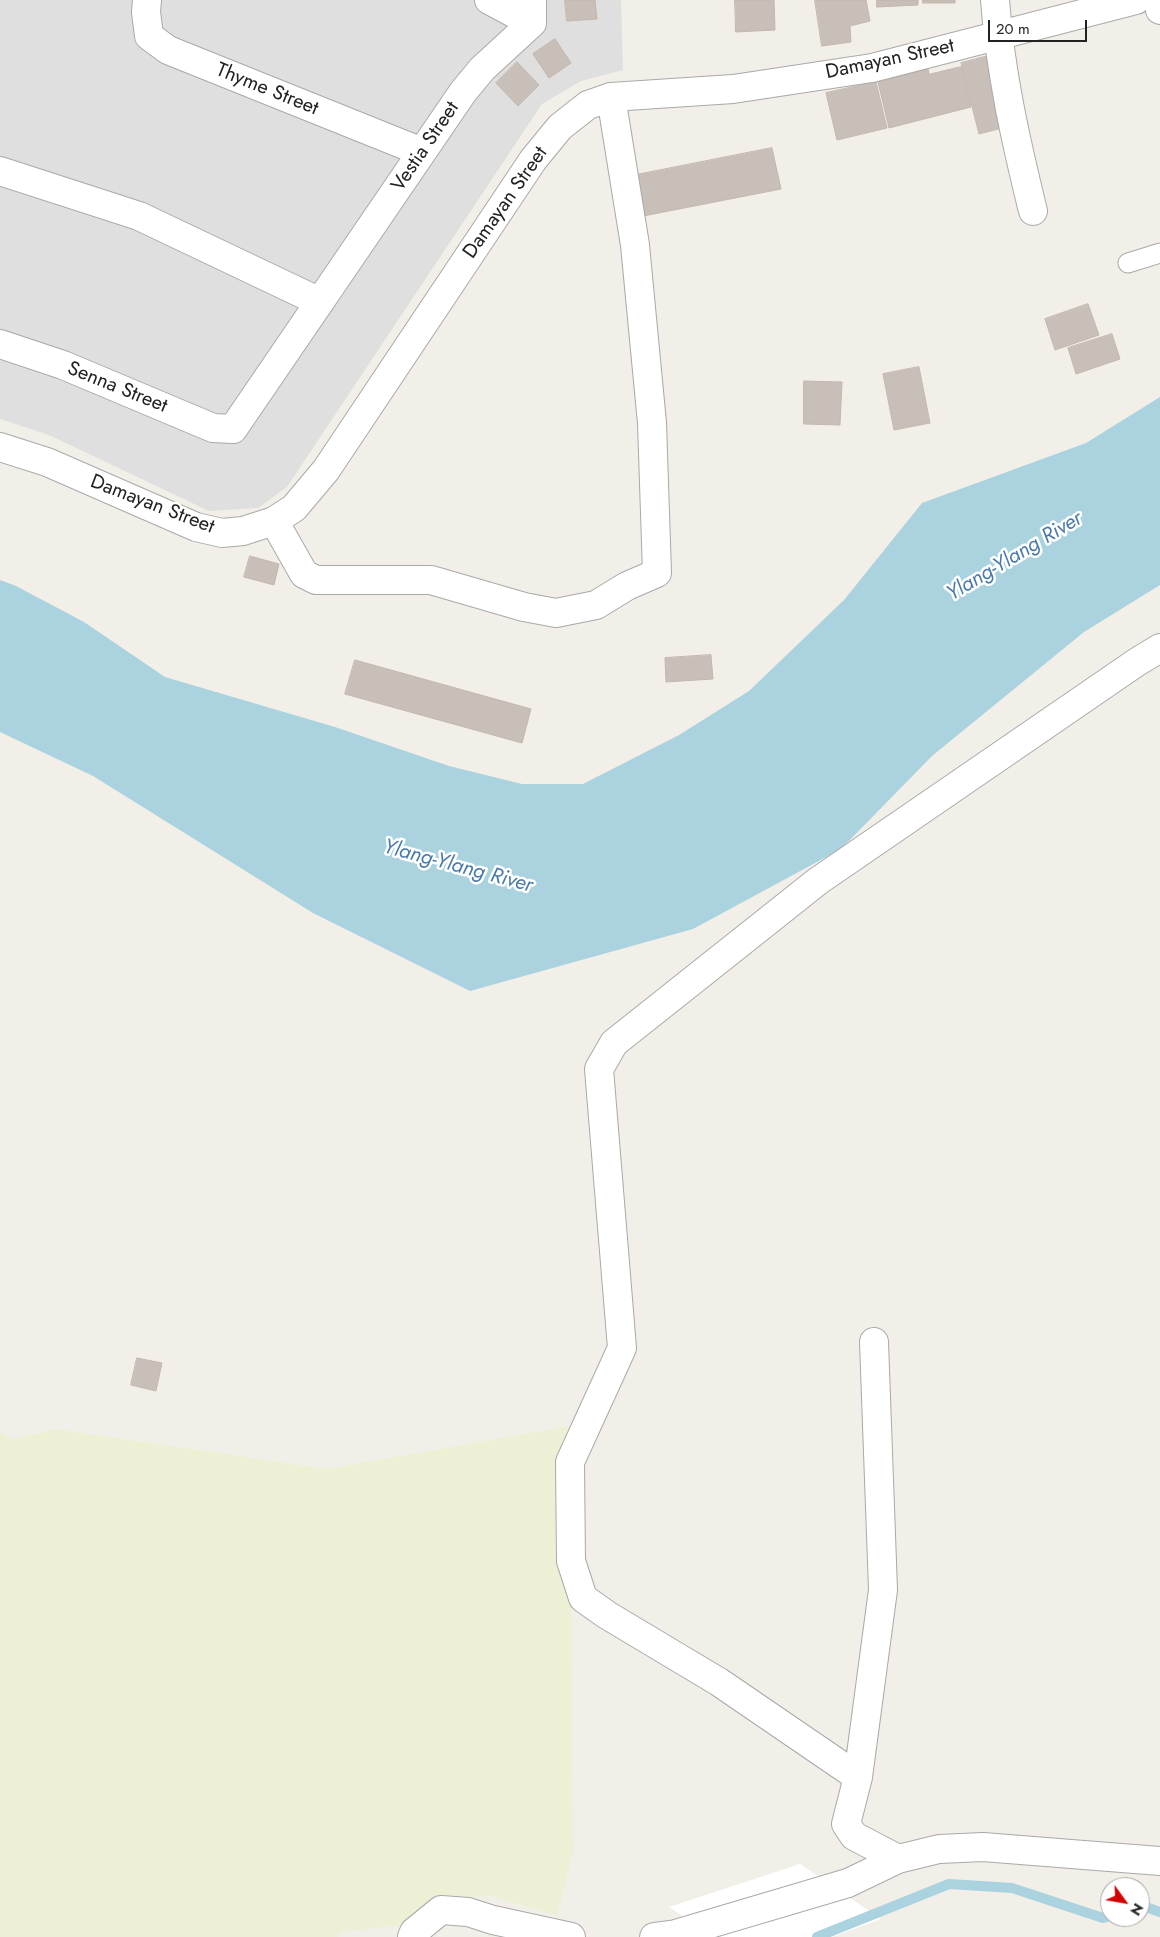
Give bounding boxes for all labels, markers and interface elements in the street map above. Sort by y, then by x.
scale bar [990,10,1089,42]
text: 20 m [996,18,1030,40]
street label: Damayan Street [823,35,957,85]
street label: Thyme Street [212,59,322,121]
street label: Vestia Street [387,97,465,197]
street label: Damayan Street [459,142,553,264]
street label: Senna Street [64,357,170,419]
street label: Damayan Street [87,470,217,540]
water label: Ylang-Ylang River [943,507,1087,607]
water label: Ylang-Ylang River [381,835,535,899]
north arrow [1100,1877,1150,1927]
text: N [1125,1899,1148,1919]

